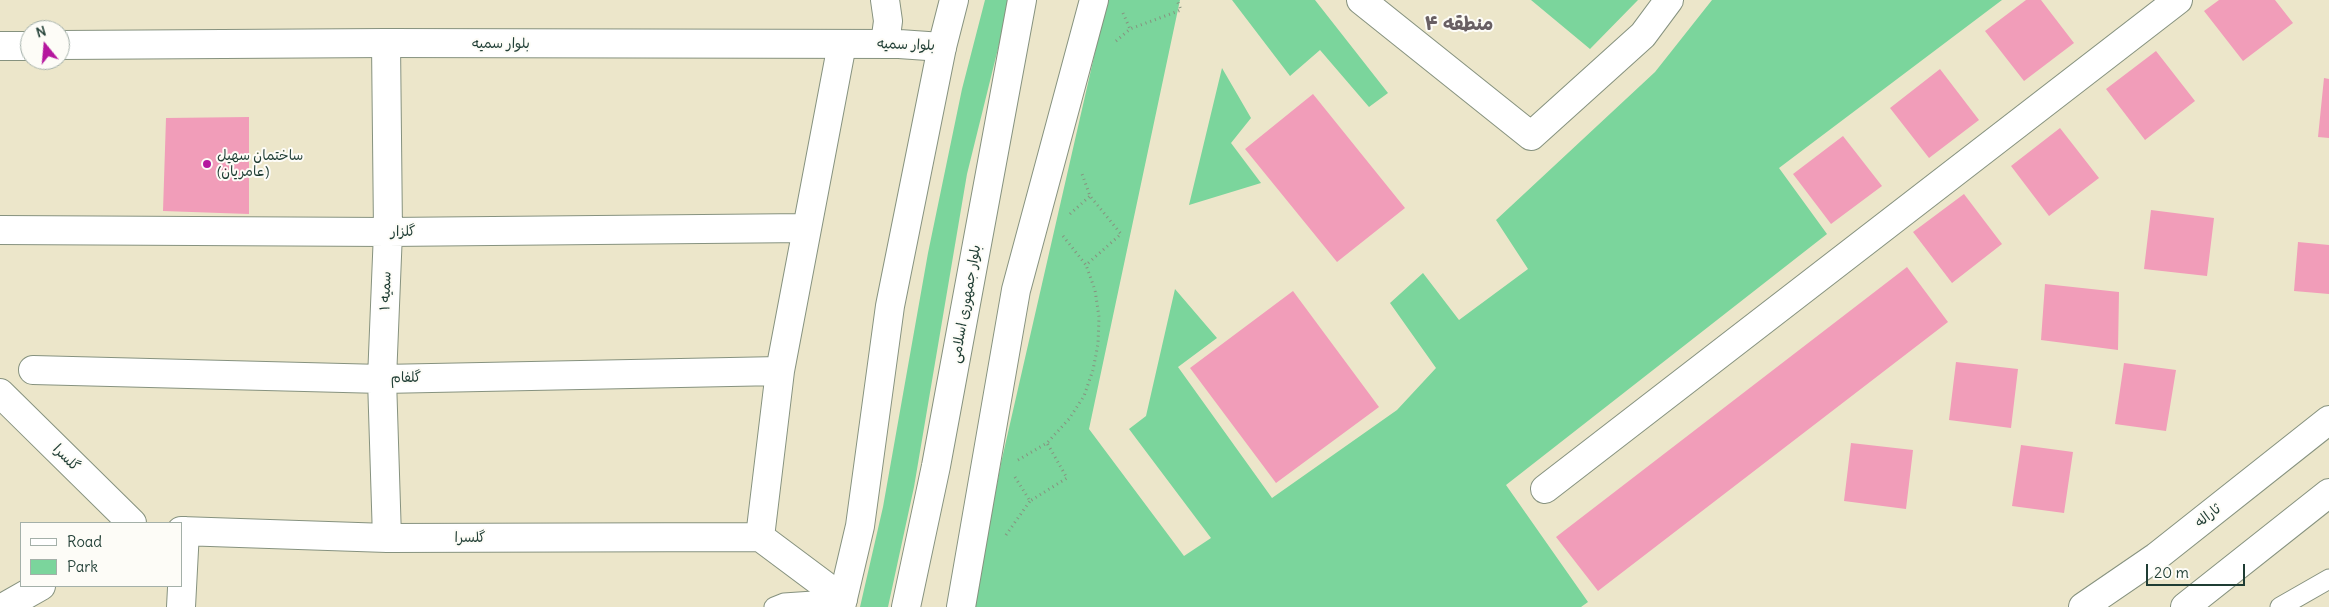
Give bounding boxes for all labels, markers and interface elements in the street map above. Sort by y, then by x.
district label: منطقه ۴ [1425,14,1493,36]
north arrow [20,20,70,70]
text: N [34,22,48,42]
street label: بلوار سمیه [472,36,530,52]
street label: بلوار سمیه [877,36,935,54]
place label: ساختمان سهیل (عامریان) [217,148,303,180]
marker: ساختمان سهیل (عامریان) [201,158,213,170]
street label: گلزار [390,223,416,241]
street label: بلوار جمهوری اسلامی [947,243,985,365]
street label: سمیه ۱ [377,271,395,311]
street label: گلفام [391,369,421,387]
street label: گلسرا [49,441,83,475]
street label: ثاراله [2192,501,2224,531]
legend [20,522,182,587]
street label: گلسرا [454,530,486,546]
text: Road [67,532,102,551]
scale bar [2149,554,2248,586]
text: Park [67,557,98,576]
text: 20 m [2154,563,2189,582]

